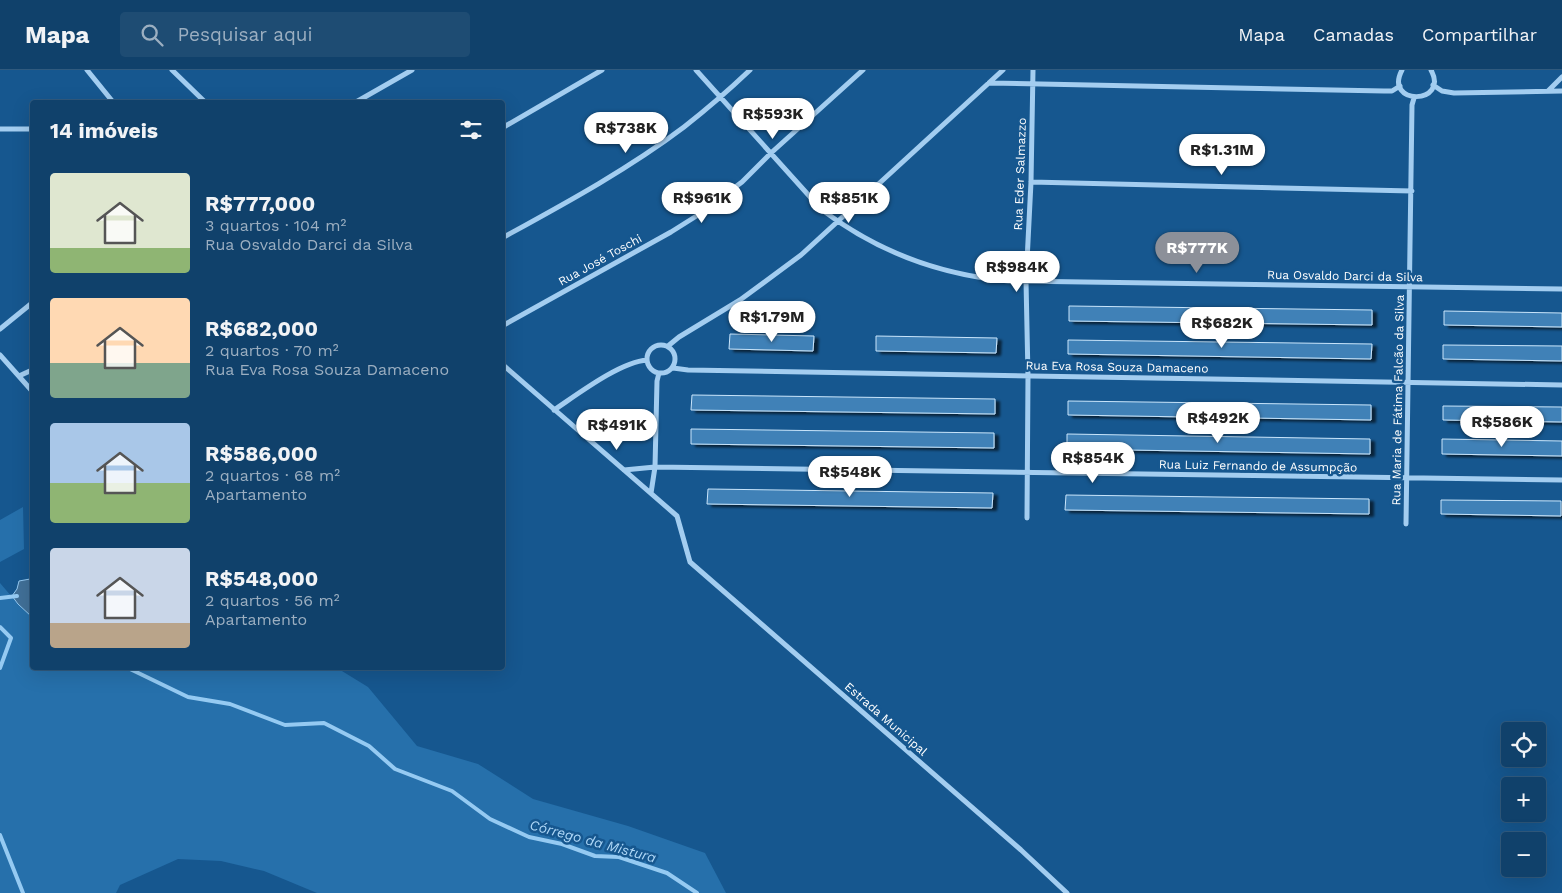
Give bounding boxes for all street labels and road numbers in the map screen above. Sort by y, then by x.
street label: Rua Eder Salmazzo [1011,117,1029,231]
street label: Rua José Toschi [556,231,644,289]
street label: Rua Osvaldo Darci da Silva [1267,268,1423,284]
street label: Rua Maria de Fátima Falcão da Silva [1389,294,1407,506]
street label: Rua Eva Rosa Souza Damaceno [1025,358,1209,376]
street label: Rua Luiz Fernando de Assumpção [1159,457,1357,475]
street label: Estrada Municipal [842,679,930,759]

